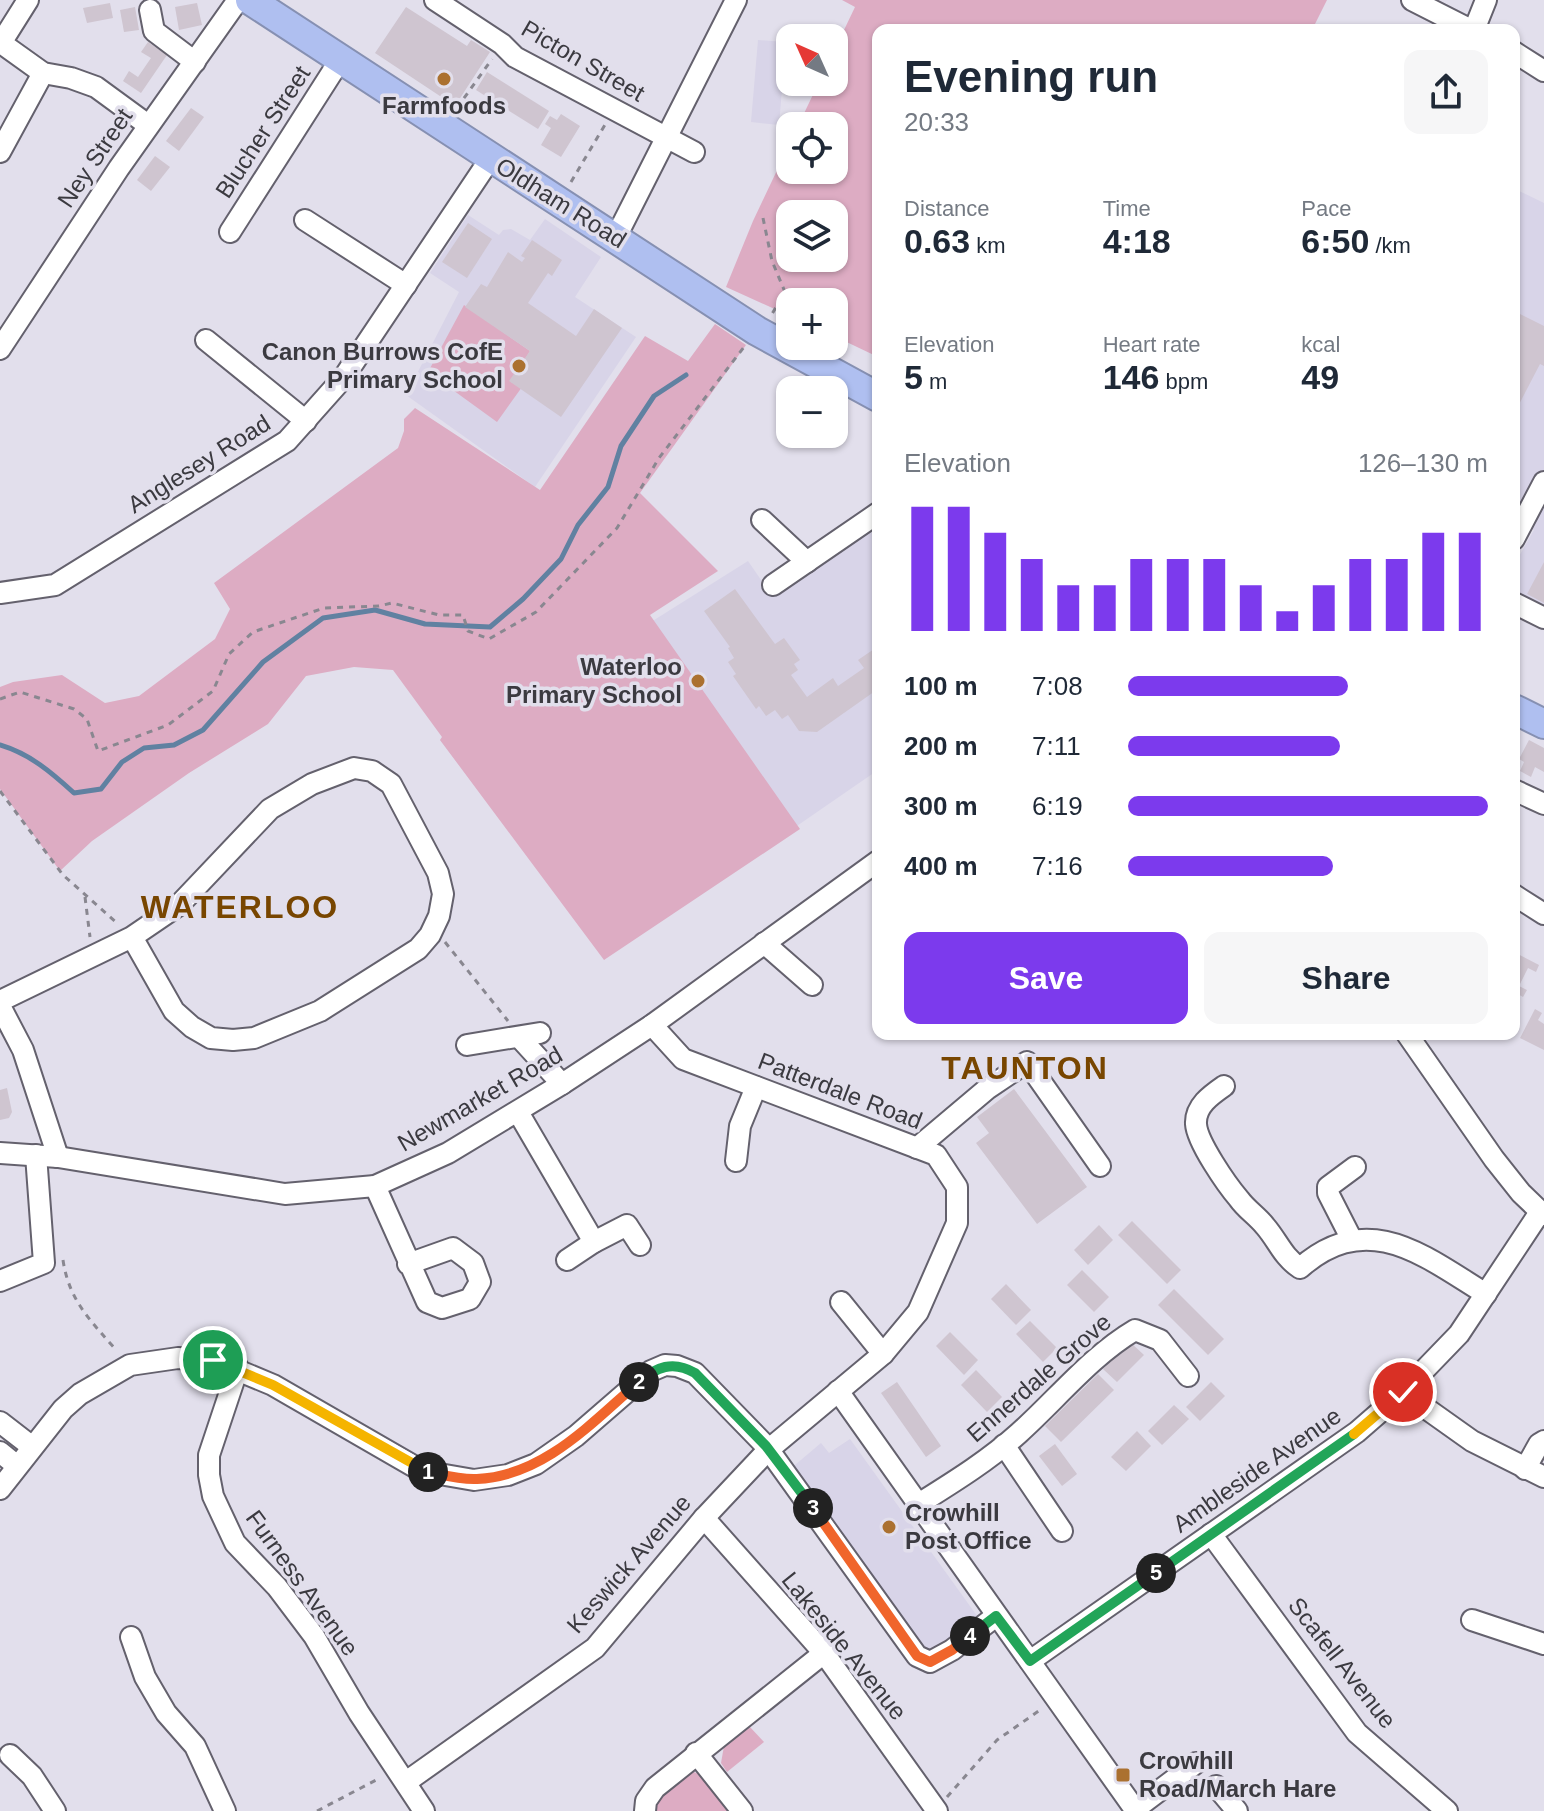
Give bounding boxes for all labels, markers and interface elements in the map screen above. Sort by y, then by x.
street label: Picton Street [517,15,650,107]
north arrow [776,24,848,96]
map controls [776,24,848,448]
button: share [1404,50,1488,134]
text: Evening run [904,52,1158,101]
street label: Blucher Street [210,60,315,203]
marker: Farmfoods [435,70,453,88]
place label: Farmfoods [382,92,506,119]
street label: Ney Street [52,103,138,212]
text: 20:33 [904,107,969,137]
button: locate [776,112,848,184]
street label: Oldham Road [491,152,631,253]
text: Distance [904,196,990,221]
text: Time [1103,196,1151,221]
text: Pace [1301,196,1351,221]
button: layers [776,200,848,272]
text: 0.63 [904,222,970,260]
text: 4:18 [1103,222,1171,260]
text: 6:50 [1301,222,1369,260]
text: km [970,233,1006,258]
text: /km [1369,233,1411,258]
button: + [776,288,848,360]
text: Elevation [904,332,995,357]
text: Heart rate [1103,332,1200,357]
text: kcal [1301,332,1340,357]
place label: Canon Burrows CofE Primary School [262,338,503,393]
marker: Canon Burrows CofE Primary School [510,357,528,375]
text: 5 [904,358,923,396]
text: 146 [1103,358,1159,396]
text: 49 [1301,358,1339,396]
text: m [923,369,947,394]
text: bpm [1159,369,1208,394]
button: − [776,376,848,448]
street label: Anglesey Road [123,409,275,518]
text: Elevation [904,448,1011,478]
text: 126–130 m [1358,448,1488,478]
place label: Waterloo Primary School [506,653,682,708]
text: 100 m [904,671,978,701]
text: 7:08 [1032,671,1083,701]
marker: Waterloo Primary School [689,672,707,690]
text: 200 m [904,731,978,761]
text: 7:11 [1032,731,1081,761]
text: 300 m [904,791,978,821]
text: 6:19 [1032,791,1083,821]
text: 400 m [904,851,978,881]
text: 7:16 [1032,851,1083,881]
district label: WATERLOO [141,889,339,925]
button: Save [904,932,1188,1024]
button: Share [1204,932,1488,1024]
street label: Newmarket Road [393,1041,567,1157]
street label: Patterdale Road [754,1047,926,1134]
district label: TAUNTON [941,1050,1109,1086]
street label: Ennerdale Grove [961,1308,1116,1447]
pin [179,1326,247,1394]
icon: arrive [191,1338,235,1382]
pin [1369,1358,1437,1426]
pin: 2 [619,1362,659,1402]
text: 2 [633,1369,645,1394]
icon: check [1381,1370,1425,1414]
street label: Ambleside Avenue [1168,1402,1346,1538]
pin: 1 [408,1452,448,1492]
text: 1 [422,1459,434,1484]
pin: 3 [793,1488,833,1528]
street label: Keswick Avenue [561,1489,696,1638]
text: 3 [807,1495,819,1520]
place label: Crowhill Post Office [905,1499,1032,1554]
street label: Furness Avenue [241,1505,364,1661]
marker: Crowhill Post Office [880,1518,898,1536]
pin: 5 [1136,1553,1176,1593]
text: 5 [1150,1560,1162,1585]
street label: Lakeside Avenue [777,1566,912,1725]
street label: Scafell Avenue [1283,1592,1402,1733]
pin: 4 [950,1616,990,1656]
text: 4 [964,1623,976,1648]
place label: Crowhill Road/March Hare [1139,1747,1336,1802]
marker: Crowhill Road/March Hare [1114,1766,1132,1784]

